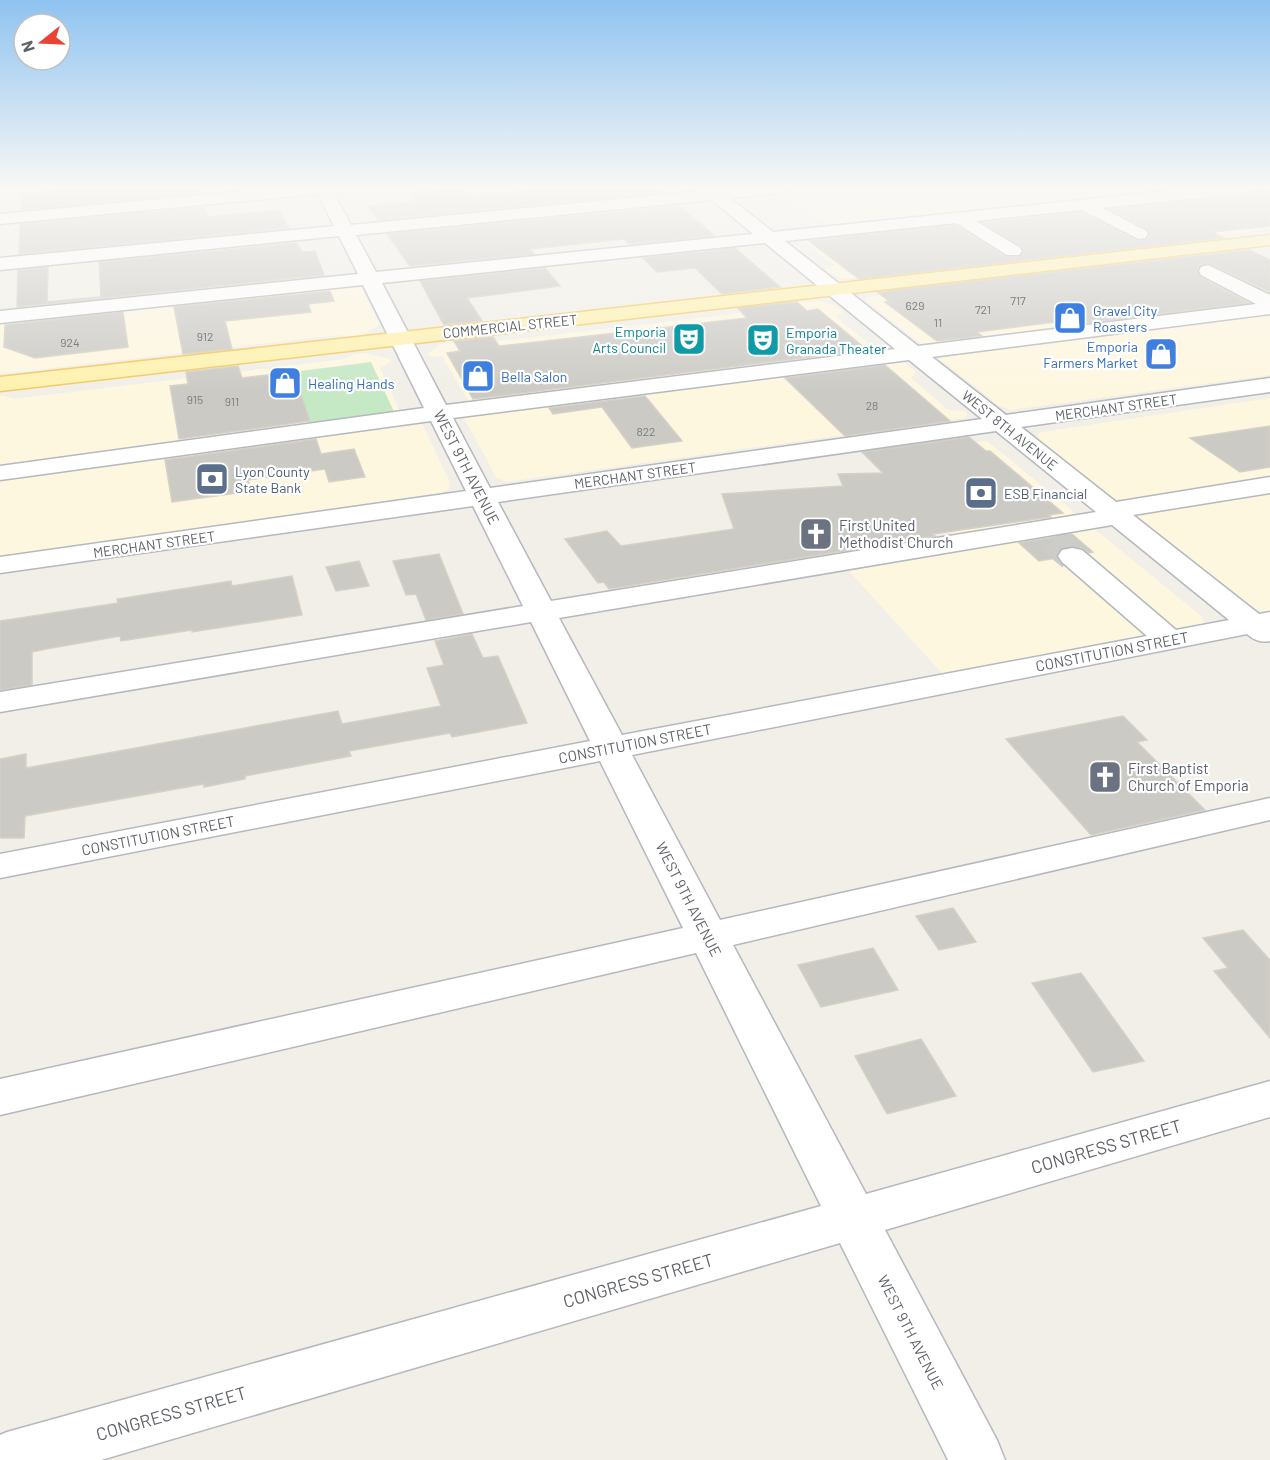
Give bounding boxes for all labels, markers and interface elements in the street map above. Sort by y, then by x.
north arrow [12,12,72,72]
text: N [17,39,38,55]
house number: 717 [1010,293,1026,307]
house number: 629 [906,298,924,312]
shop icon: Gravel City Roasters [1052,300,1088,336]
house number: 721 [975,302,991,316]
place label: Gravel City Roasters [1093,302,1158,335]
street label: COMMERCIAL STREET [442,310,578,342]
house number: 11 [934,315,942,329]
theatre icon: Emporia Arts Council [671,321,707,357]
theatre icon: Emporia Granada Theater [745,322,781,358]
place label: Emporia Arts Council [592,323,666,356]
place label: Emporia Granada Theater [786,324,886,357]
house number: 912 [197,329,213,343]
house number: 924 [60,335,80,349]
shop icon: Emporia Farmers Market [1143,336,1179,372]
place label: Emporia Farmers Market [1043,338,1138,371]
shop icon: Bella Salon [460,358,496,394]
shop icon: Healing Hands [267,365,303,401]
place label: Bella Salon [501,368,567,385]
place label: Healing Hands [308,375,395,392]
street label: WEST 8TH AVENUE [959,386,1061,474]
street label: MERCHANT STREET [1054,390,1178,424]
house number: 915 [187,392,203,406]
house number: 911 [225,394,239,408]
house number: 28 [866,398,878,412]
street label: WEST 9TH AVENUE [430,407,504,527]
house number: 822 [636,424,656,438]
street label: MERCHANT STREET [573,458,697,492]
bank icon: Lyon County State Bank [194,461,230,497]
place label: Lyon County State Bank [235,463,310,496]
bank icon: ESB Financial [963,475,999,511]
place label: ESB Financial [1004,485,1087,502]
church icon: First United Methodist Church [798,516,834,552]
place label: First United Methodist Church [839,516,953,551]
street label: MERCHANT STREET [92,527,216,561]
street label: CONSTITUTION STREET [1034,627,1190,675]
street label: CONSTITUTION STREET [557,719,713,767]
church icon: First Baptist Church of Emporia [1087,759,1123,795]
place label: First Baptist Church of Emporia [1128,759,1249,794]
street label: CONSTITUTION STREET [80,811,236,859]
street label: WEST 9TH AVENUE [652,839,726,959]
street label: CONGRESS STREET [1028,1114,1184,1178]
street label: CONGRESS STREET [560,1248,716,1312]
street label: WEST 9TH AVENUE [874,1272,948,1392]
street label: CONGRESS STREET [93,1381,249,1445]

